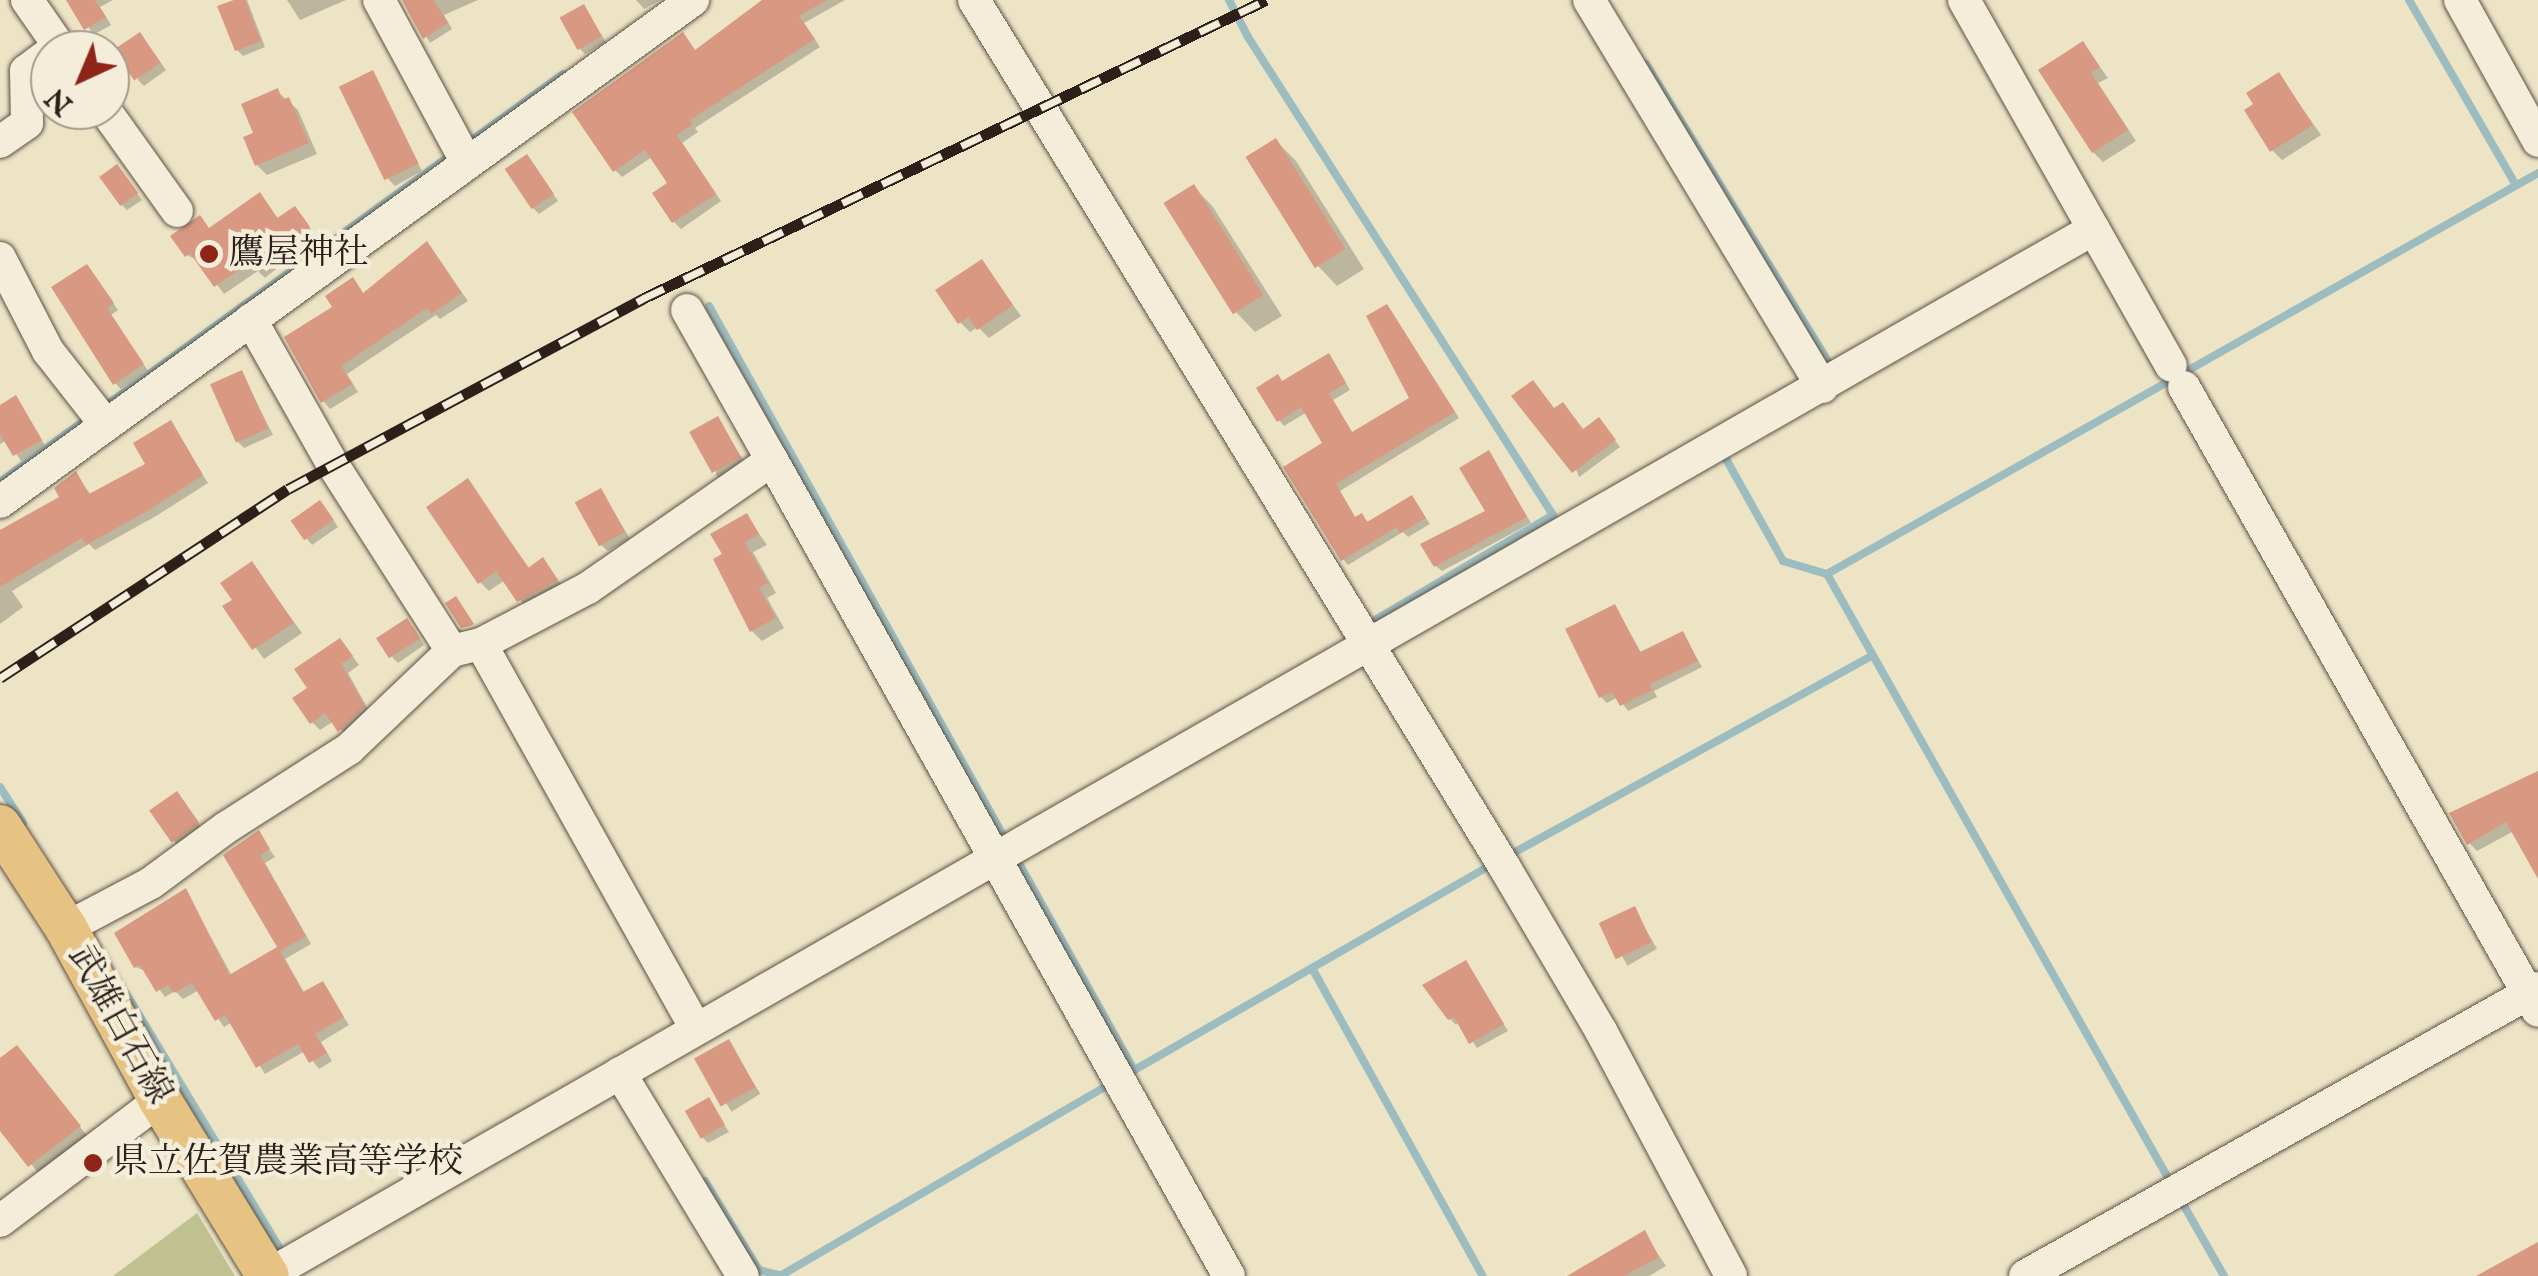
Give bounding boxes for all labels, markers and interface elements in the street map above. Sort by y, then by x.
north arrow [30,30,130,130]
text: N [39,80,81,122]
place label: 鷹屋神社 [229,233,369,275]
marker: 鷹屋神社 [198,243,220,265]
street label: 武雄白石線 [58,938,180,1112]
place label: 県立佐賀農業高等学校 [113,1142,463,1184]
marker: 県立佐賀農業高等学校 [82,1152,104,1174]

